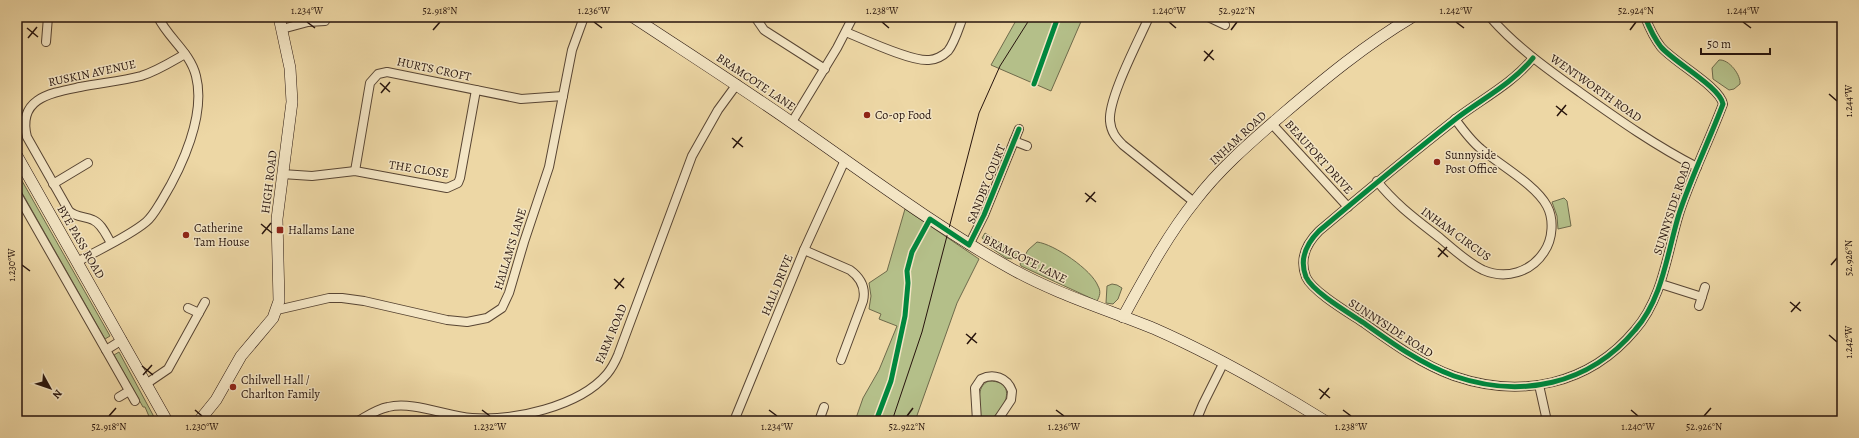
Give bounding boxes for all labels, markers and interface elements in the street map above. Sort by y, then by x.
text: 1.234°W [291,4,324,17]
text: 52.918°N [422,4,458,17]
text: 1.236°W [578,4,611,17]
text: 1.238°W [866,4,899,17]
text: 1.240°W [1152,4,1186,17]
text: 52.922°N [1219,4,1255,17]
text: 1.242°W [1440,4,1473,17]
text: 52.924°N [1618,4,1654,17]
text: 1.244°W [1727,4,1760,17]
scale bar [1701,30,1770,56]
text: 50 m [1707,36,1731,52]
street label: BRAMCOTE LANE [713,50,799,114]
street label: WENTWORTH ROAD [1546,50,1645,126]
street label: HURTS CROFT [395,53,473,85]
street label: RUSKIN AVENUE [47,56,137,90]
text: 1.244°W [1842,84,1855,117]
place label: Co-op Food [875,107,932,123]
street label: INHAM ROAD [1206,108,1270,168]
marker: Co-op Food [862,110,872,120]
street label: BEAUFORT DRIVE [1281,117,1357,197]
street label: SANDBY COURT [963,142,1009,226]
place label: Sunnyside Post Office [1445,147,1497,177]
street label: HIGH ROAD [257,149,281,215]
street label: THE CLOSE [388,156,450,182]
marker: Sunnyside Post Office [1432,157,1442,167]
street label: SUNNYSIDE ROAD [1649,159,1695,257]
street label: BYE PASS ROAD [53,202,109,282]
street label: INHAM CIRCUS [1418,203,1494,265]
street label: HALLAM'S LANE [490,206,530,292]
place label: Catherine Tam House [194,220,249,250]
place label: Hallams Lane [288,222,355,238]
marker: Hallams Lane [275,225,285,235]
marker: Catherine Tam House [181,230,191,240]
street label: BRAMCOTE LANE [980,231,1070,287]
text: 52.926°N [1842,240,1855,276]
text: 1.230°W [5,248,18,282]
street label: HALL DRIVE [757,252,797,318]
street label: SUNNYSIDE ROAD [1346,295,1436,361]
street label: FARM ROAD [591,302,631,366]
text: 1.242°W [1842,325,1855,358]
north arrow [30,368,70,408]
place label: Chilwell Hall / Charlton Family [241,372,320,402]
marker: Chilwell Hall / Charlton Family [228,382,238,392]
text: N [49,386,66,402]
text: 52.918°N [91,420,127,433]
text: 1.230°W [185,420,219,433]
text: 1.232°W [474,420,507,433]
text: 1.234°W [761,420,794,433]
text: 52.922°N [889,420,925,433]
text: 1.236°W [1048,420,1081,433]
text: 1.238°W [1335,420,1368,433]
text: 1.240°W [1621,420,1655,433]
text: 52.926°N [1686,420,1722,433]

